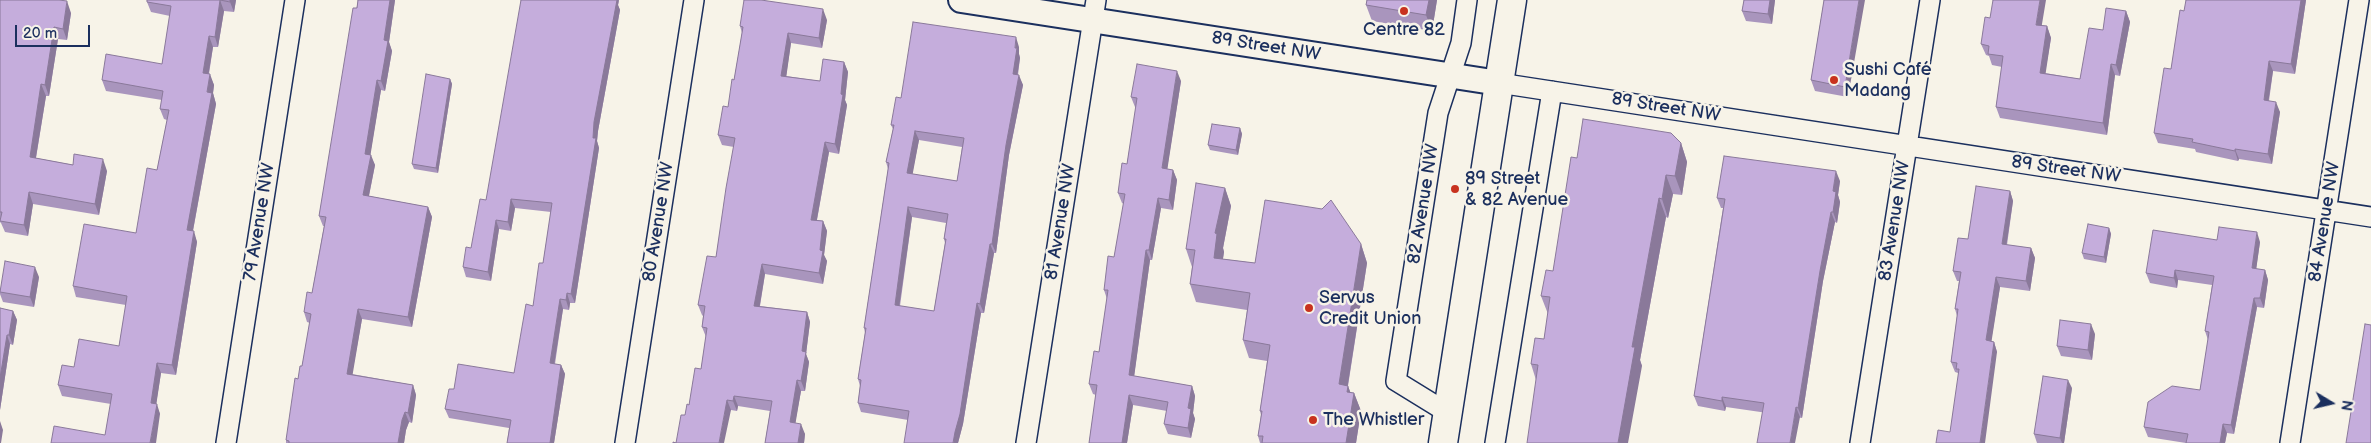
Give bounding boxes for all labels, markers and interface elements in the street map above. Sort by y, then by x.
marker: Centre 82 [1398,5,1410,17]
scale bar [18,15,92,47]
place label: Centre 82 [1363,19,1445,41]
text: 20 m [23,24,57,43]
street label: 89 Street NW [1210,28,1322,66]
place label: Sushi Café Madang [1844,59,1932,102]
marker: Sushi Café Madang [1828,74,1840,86]
street label: 89 Street NW [1610,89,1722,127]
street label: 82 Avenue NW [1404,142,1444,266]
street label: 89 Street NW [2010,152,2122,188]
street label: 83 Avenue NW [1875,159,1915,283]
street label: 80 Avenue NW [639,160,679,284]
street label: 84 Avenue NW [2305,160,2345,284]
street label: 79 Avenue NW [240,161,280,283]
street label: 81 Avenue NW [1041,162,1081,282]
place label: 89 Street & 82 Avenue [1465,168,1568,210]
marker: 89 Street & 82 Avenue [1449,183,1461,195]
place label: Servus Credit Union [1319,287,1421,330]
marker: Servus Credit Union [1303,302,1315,314]
north arrow [2306,378,2356,428]
text: N [2337,399,2356,412]
place label: The Whistler [1323,409,1424,431]
marker: The Whistler [1307,414,1319,426]

